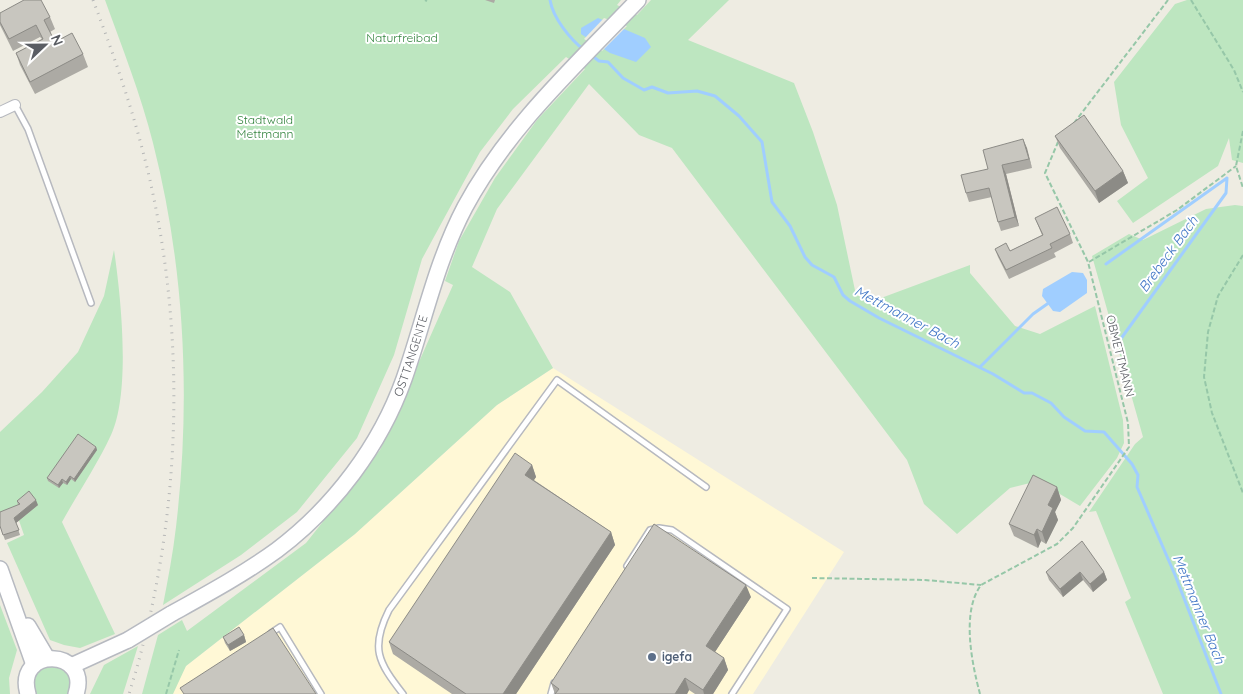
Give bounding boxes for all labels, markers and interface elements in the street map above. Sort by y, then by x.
north arrow [20,20,70,70]
park label: Naturfreibad [366,30,438,45]
text: N [47,32,67,48]
park label: Stadtwald Mettmann [237,112,293,141]
water label: Brebeck Bach [1134,212,1202,296]
water label: Mettmanner Bach [851,282,964,353]
street label: OSTTANGENTE [390,313,431,399]
street label: OBMETTMANN [1103,313,1138,398]
water label: Mettmanner Bach [1169,552,1230,667]
place label: igefa [662,649,692,664]
marker: igefa [646,651,658,663]

